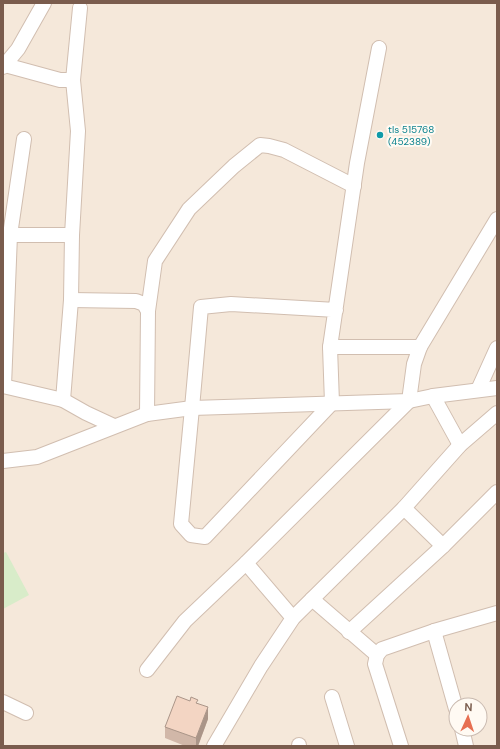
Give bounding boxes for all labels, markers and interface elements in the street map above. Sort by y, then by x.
place label: tls 515768 (452389) [388,123,434,148]
marker: tls 515768 (452389) [375,130,385,140]
north arrow [448,697,488,737]
text: N [464,700,473,714]

